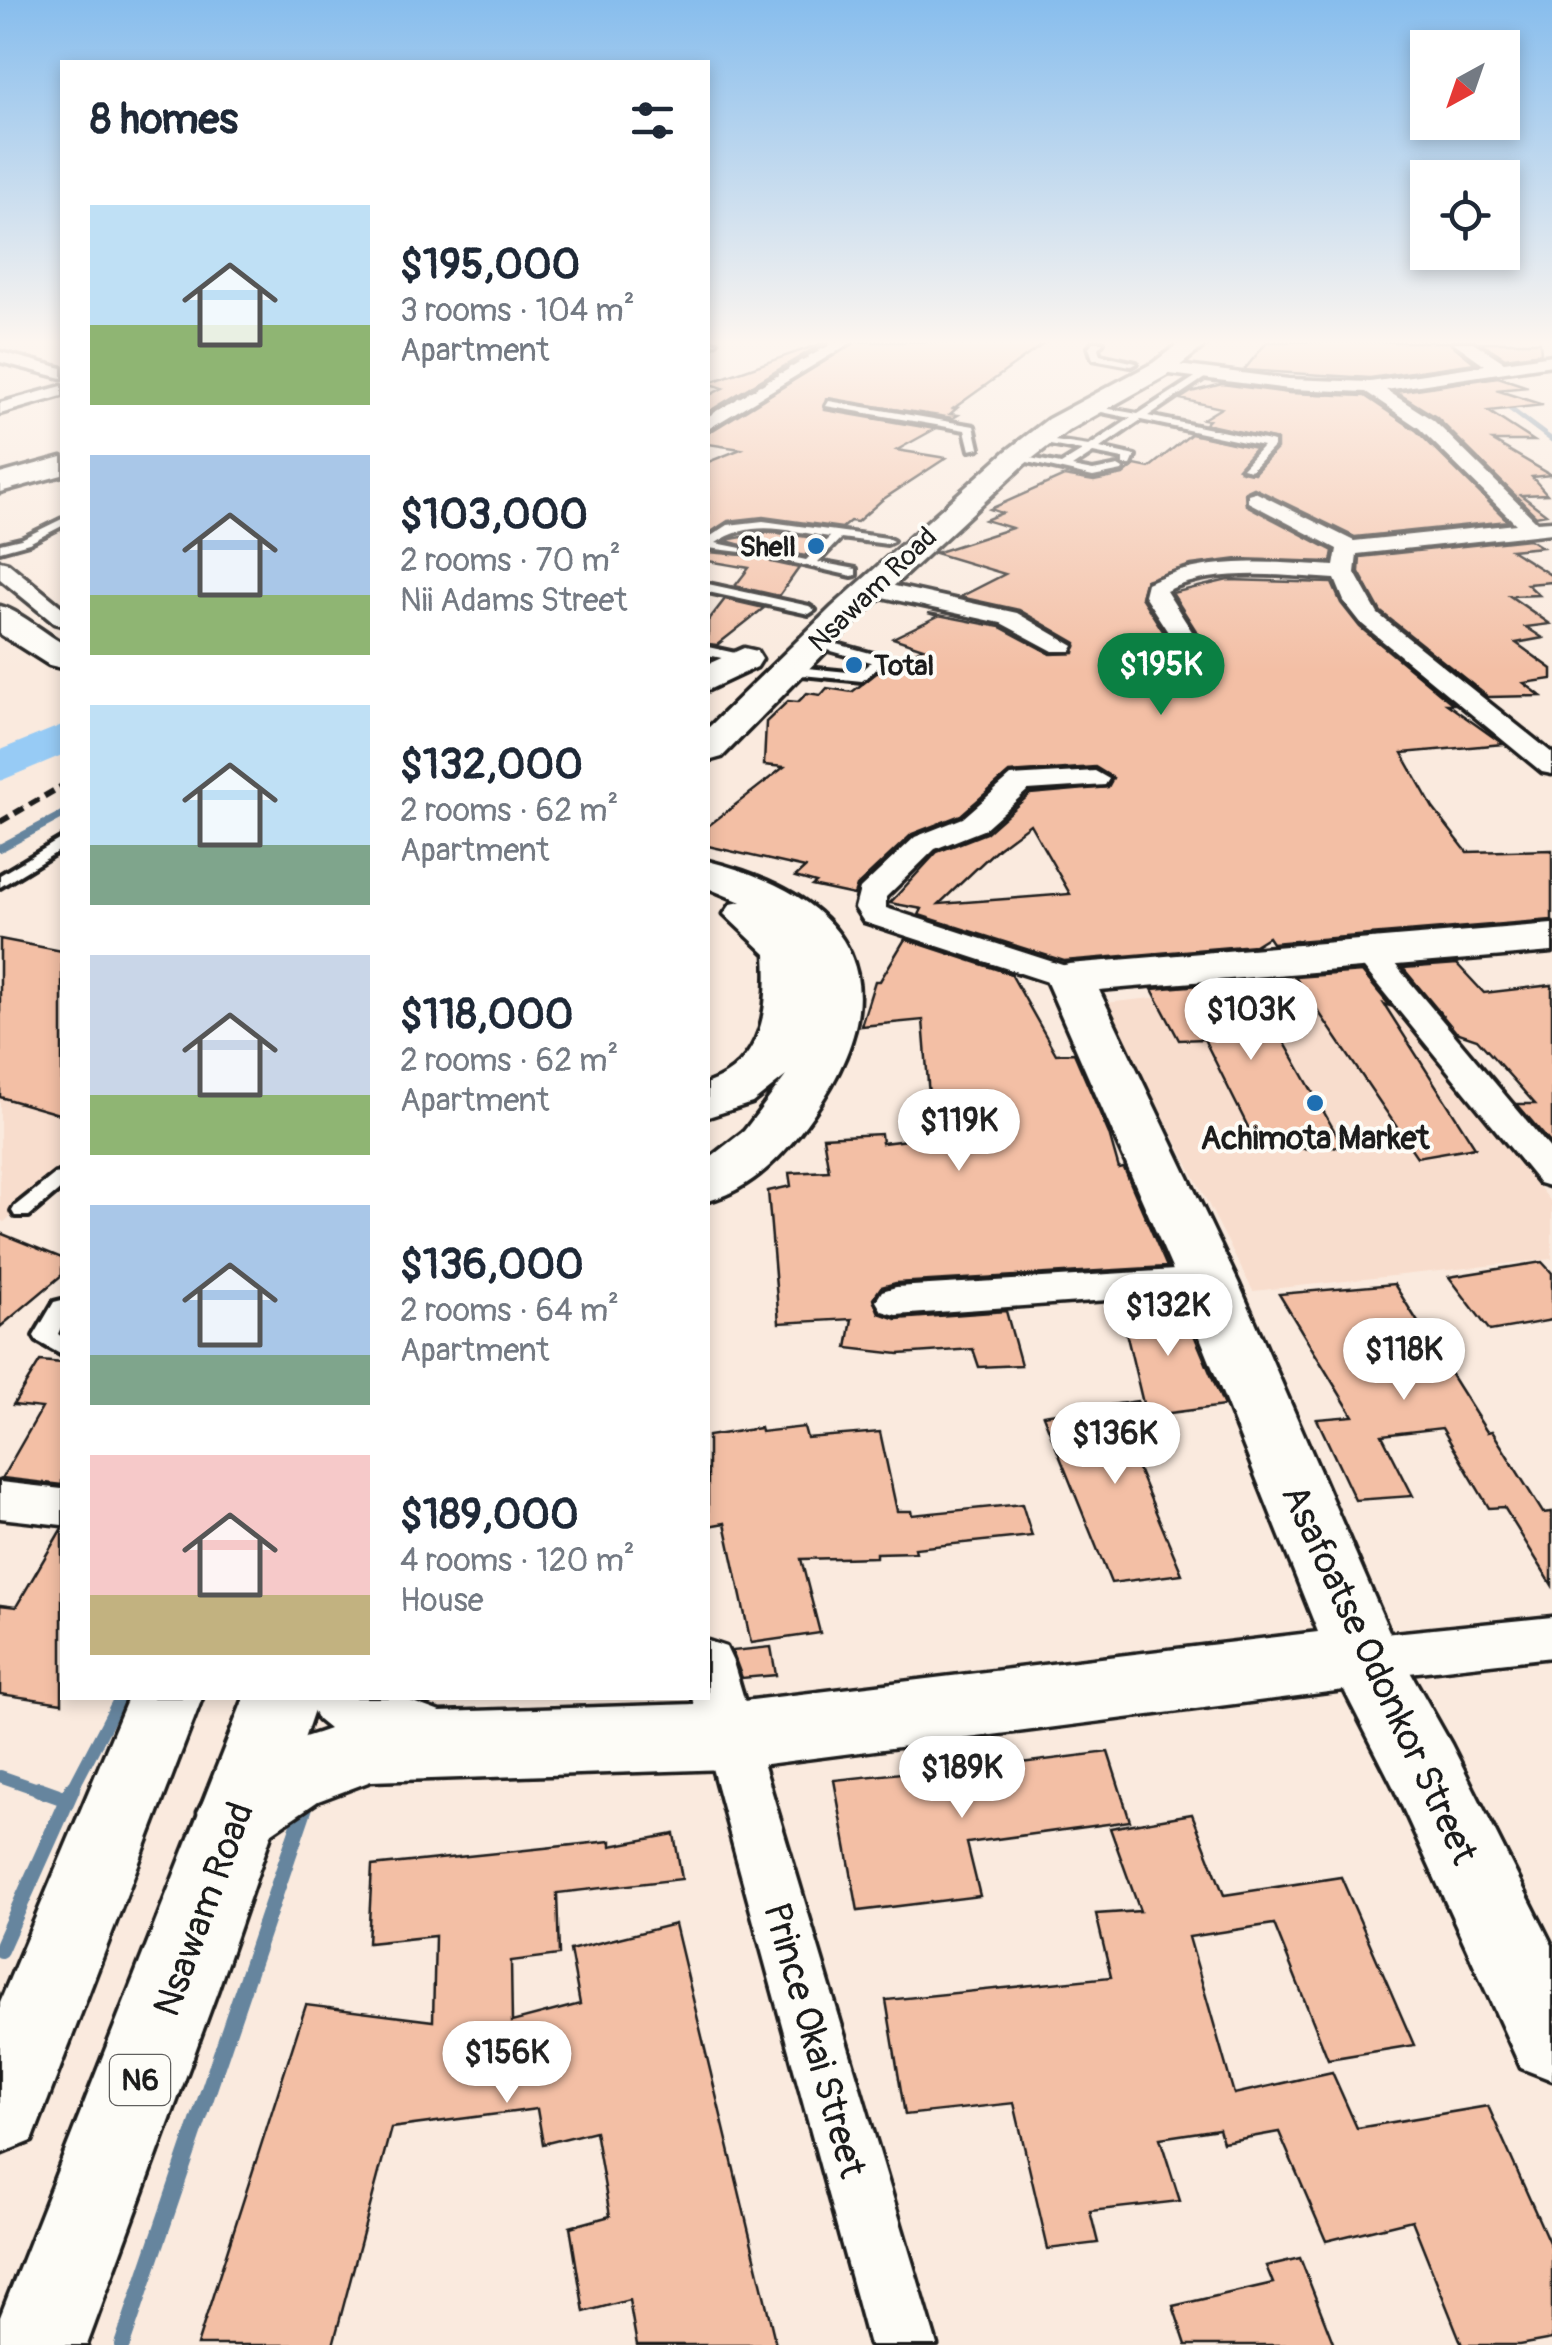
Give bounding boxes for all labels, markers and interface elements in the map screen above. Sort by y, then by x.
north arrow [1410,30,1520,140]
map controls [1410,30,1520,270]
icon: filters [625,93,680,148]
text: 8 homes [90,94,238,146]
button: locate [1410,160,1520,270]
text: $195,000 [400,239,580,291]
icon: home [170,245,290,365]
text: 3 rooms · 104 m² [400,291,635,331]
text: Apartment [400,331,549,371]
text: $103,000 [400,489,588,541]
icon: home [170,495,290,615]
street label: Nsawam Road [801,520,945,660]
place label: Shell [739,530,796,565]
marker: Shell [805,535,827,557]
text: 2 rooms · 70 m² [400,541,621,581]
text: Nii Adams Street [400,581,627,621]
pin: $195K [1091,633,1231,718]
text: $195K [1120,645,1202,685]
place label: Total [873,649,934,684]
marker: Total [843,654,865,676]
text: $132,000 [400,739,583,791]
icon: home [170,745,290,865]
text: 2 rooms · 62 m² [400,791,618,831]
text: Apartment [400,831,549,871]
pin: $103K [1181,978,1321,1063]
text: $118,000 [400,989,574,1041]
text: $103K [1207,990,1295,1030]
icon: home [170,995,290,1115]
text: 2 rooms · 62 m² [400,1041,618,1081]
text: Apartment [400,1081,549,1121]
pin: $119K [889,1089,1029,1174]
marker: Achimota Market [1304,1092,1326,1114]
text: $119K [920,1101,998,1141]
place label: Achimota Market [1201,1119,1431,1159]
text: $136,000 [400,1239,584,1291]
icon: home [170,1245,290,1365]
pin: $132K [1098,1274,1238,1359]
text: $132K [1126,1286,1210,1326]
text: 2 rooms · 64 m² [400,1291,619,1331]
pin: $118K [1334,1318,1474,1403]
text: $118K [1365,1330,1443,1370]
text: Apartment [400,1331,549,1371]
pin: $136K [1045,1402,1185,1487]
text: $136K [1072,1414,1158,1454]
street label: Asafoatse Odonkor Street [1270,1477,1488,1872]
text: $189,000 [400,1489,579,1541]
icon: home [170,1495,290,1615]
text: 4 rooms · 120 m² [400,1541,635,1581]
text: House [400,1581,484,1621]
pin: $189K [892,1736,1032,1821]
text: $189K [921,1748,1003,1788]
street label: Nsawam Road [143,1796,265,2023]
street label: Prince Okai Street [752,1897,876,2184]
pin: $156K [437,2021,577,2106]
text: $156K [464,2033,550,2073]
road number: N6 [110,2055,170,2105]

